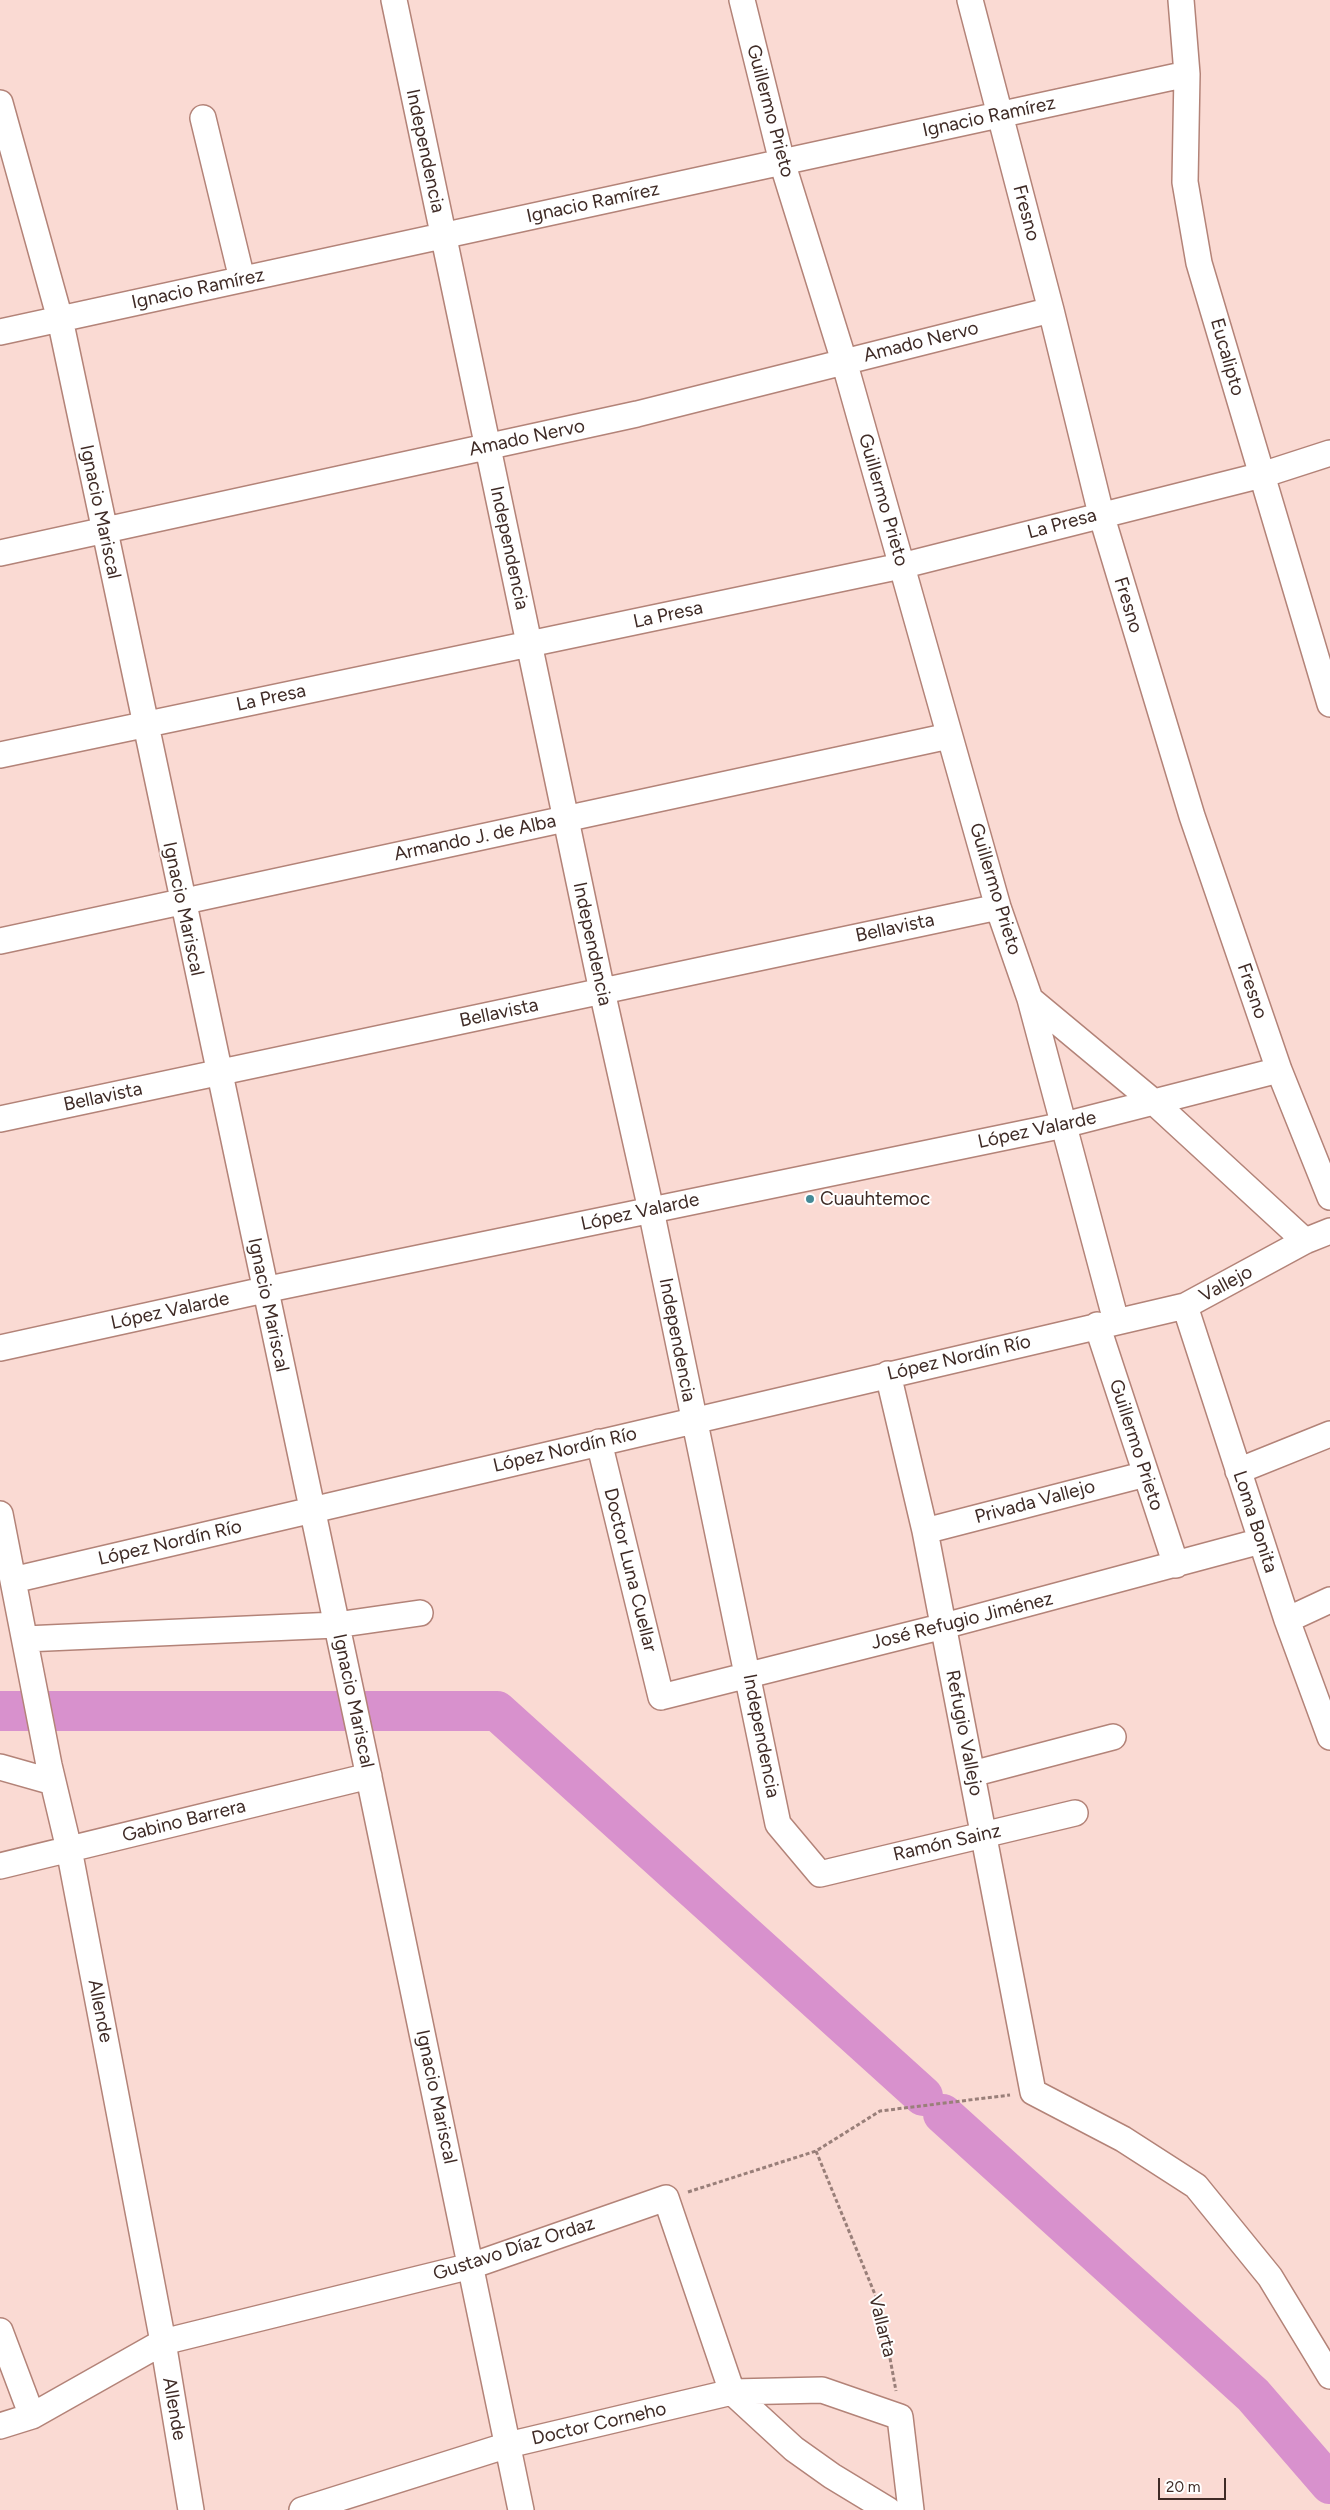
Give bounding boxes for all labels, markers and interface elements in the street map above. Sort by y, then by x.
street label: Guillermo Prieto [741,42,799,180]
street label: Independencia [401,87,449,215]
street label: Ignacio Ramírez [920,92,1058,142]
street label: Ignacio Ramírez [524,178,662,228]
street label: Fresno [1008,182,1044,244]
street label: Ignacio Ramírez [129,264,267,314]
street label: Eucalipto [1205,316,1249,398]
street label: Amado Nervo [861,317,981,367]
street label: Amado Nervo [467,415,587,461]
street label: Guillermo Prieto [853,431,913,569]
street label: Ignacio Mariscal [75,443,125,581]
street label: Independencia [485,484,533,612]
street label: La Presa [1025,504,1099,544]
street label: Fresno [1109,574,1147,636]
street label: La Presa [631,597,705,633]
street label: La Presa [234,680,308,716]
street label: Armando J. de Alba [392,810,558,866]
street label: Guillermo Prieto [964,820,1026,958]
street label: Ignacio Mariscal [158,840,208,978]
street label: Independencia [568,880,616,1008]
street label: Bellavista [854,909,936,947]
street label: Fresno [1232,960,1272,1022]
street label: Bellavista [458,994,540,1032]
street label: Bellavista [62,1078,144,1116]
street label: López Valarde [976,1106,1098,1154]
street label: López Valarde [579,1188,701,1236]
place label: Cuauhtemoc [820,1188,930,1210]
marker: Cuauhtemoc [804,1193,816,1205]
street label: Ignacio Mariscal [243,1236,293,1374]
street label: Vallejo [1196,1261,1256,1307]
street label: Independencia [654,1276,700,1404]
street label: López Valarde [109,1287,231,1335]
street label: López Nordín Río [885,1330,1033,1386]
street label: Guillermo Prieto [1104,1376,1168,1514]
street label: López Nordín Río [491,1422,639,1478]
street label: Loma Bonita [1228,1468,1282,1576]
street label: Privada Vallejo [972,1475,1098,1529]
street label: Doctor Luna Cuellar [599,1486,661,1654]
street label: López Nordín Río [96,1515,244,1571]
street label: José Refugio Jiménez [869,1587,1055,1655]
street label: Ignacio Mariscal [328,1632,378,1770]
street label: Refugio Vallejo [941,1668,987,1798]
street label: Independencia [738,1672,784,1800]
street label: Gabino Barrera [120,1795,248,1847]
street label: Ramón Sainz [891,1820,1003,1866]
street label: Allende [83,1978,117,2044]
street label: Ignacio Mariscal [411,2028,461,2166]
street label: Gustavo Díaz Ordaz [430,2212,598,2286]
street label: Vallarta [863,2292,901,2360]
street label: Allende [157,2376,191,2442]
street label: Doctor Corneho [530,2397,668,2451]
scale bar [1160,2468,1228,2500]
text: 20 m [1166,2478,1200,2496]

